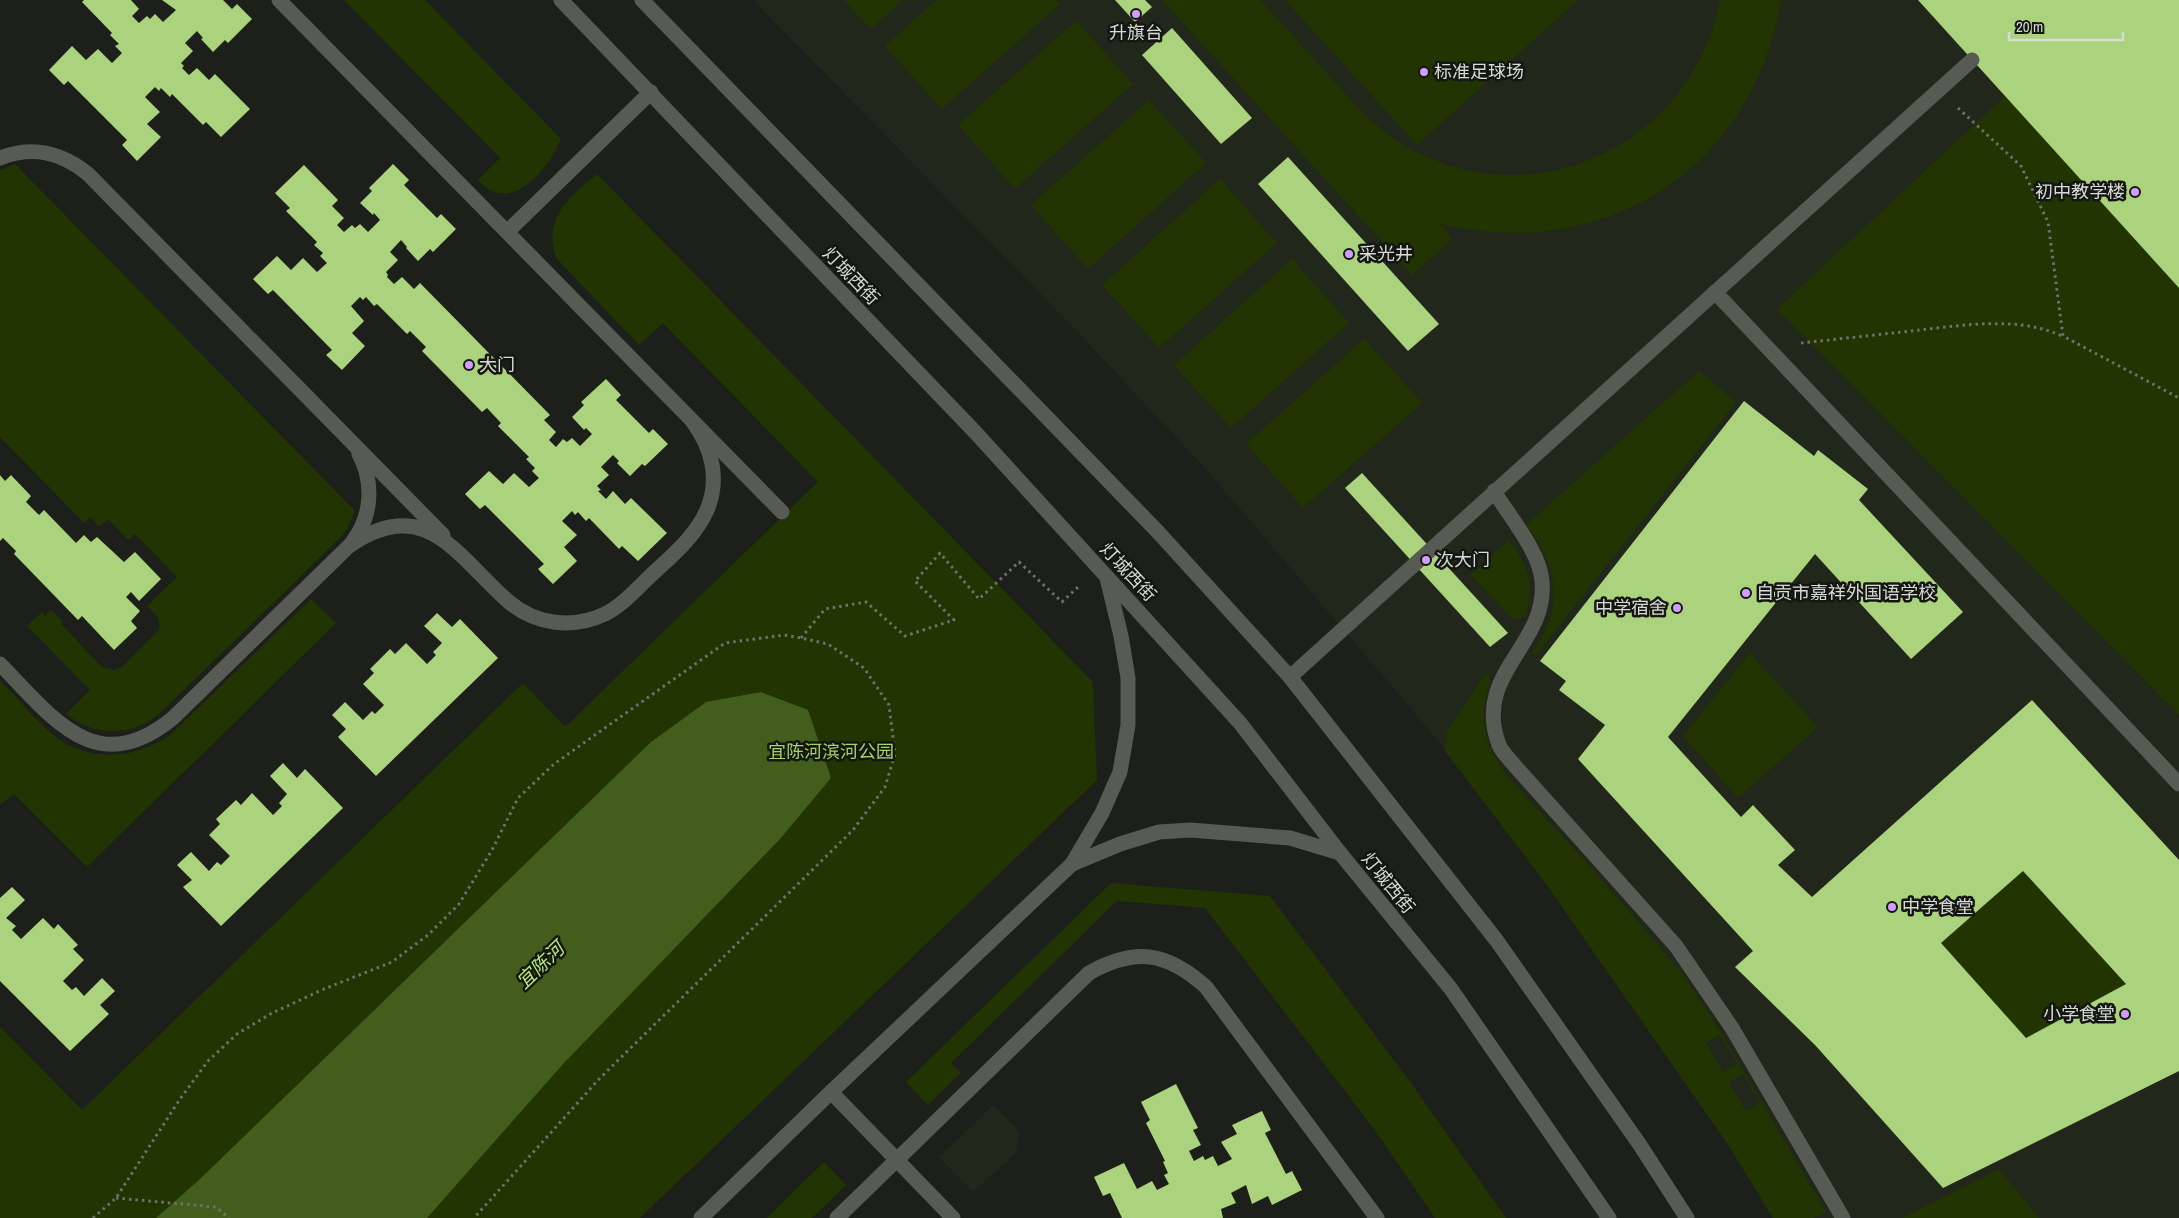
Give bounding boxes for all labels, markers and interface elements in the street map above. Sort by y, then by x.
marker: 升旗台 [1130,8,1142,20]
scale bar [2009,10,2123,42]
text: 20 m [2016,16,2043,37]
place label: 升旗台 [1109,20,1163,45]
place label: 标准足球场 [1434,59,1524,84]
marker: 标准足球场 [1418,66,1430,78]
place label: 初中教学楼 [2035,179,2125,204]
marker: 初中教学楼 [2129,186,2141,198]
street label: 灯城西街 [817,241,885,310]
place label: 采光井 [1359,241,1413,266]
marker: 采光井 [1343,248,1355,260]
place label: 大门 [479,352,515,377]
marker: 大门 [463,359,475,371]
street label: 灯城西街 [1095,537,1162,607]
place label: 次大门 [1436,547,1490,572]
marker: 次大门 [1420,554,1432,566]
place label: 自贡市嘉祥外国语学校 [1756,580,1936,605]
marker: 自贡市嘉祥外国语学校 [1740,587,1752,599]
place label: 中学宿舍 [1595,595,1667,620]
marker: 中学宿舍 [1671,602,1683,614]
park label: 宜陈河滨河公园 [768,739,894,764]
street label: 灯城西街 [1356,847,1421,919]
place label: 中学食堂 [1902,894,1974,919]
marker: 中学食堂 [1886,901,1898,913]
water label: 宜陈河 [510,933,572,994]
place label: 小学食堂 [2043,1001,2115,1026]
marker: 小学食堂 [2119,1008,2131,1020]

